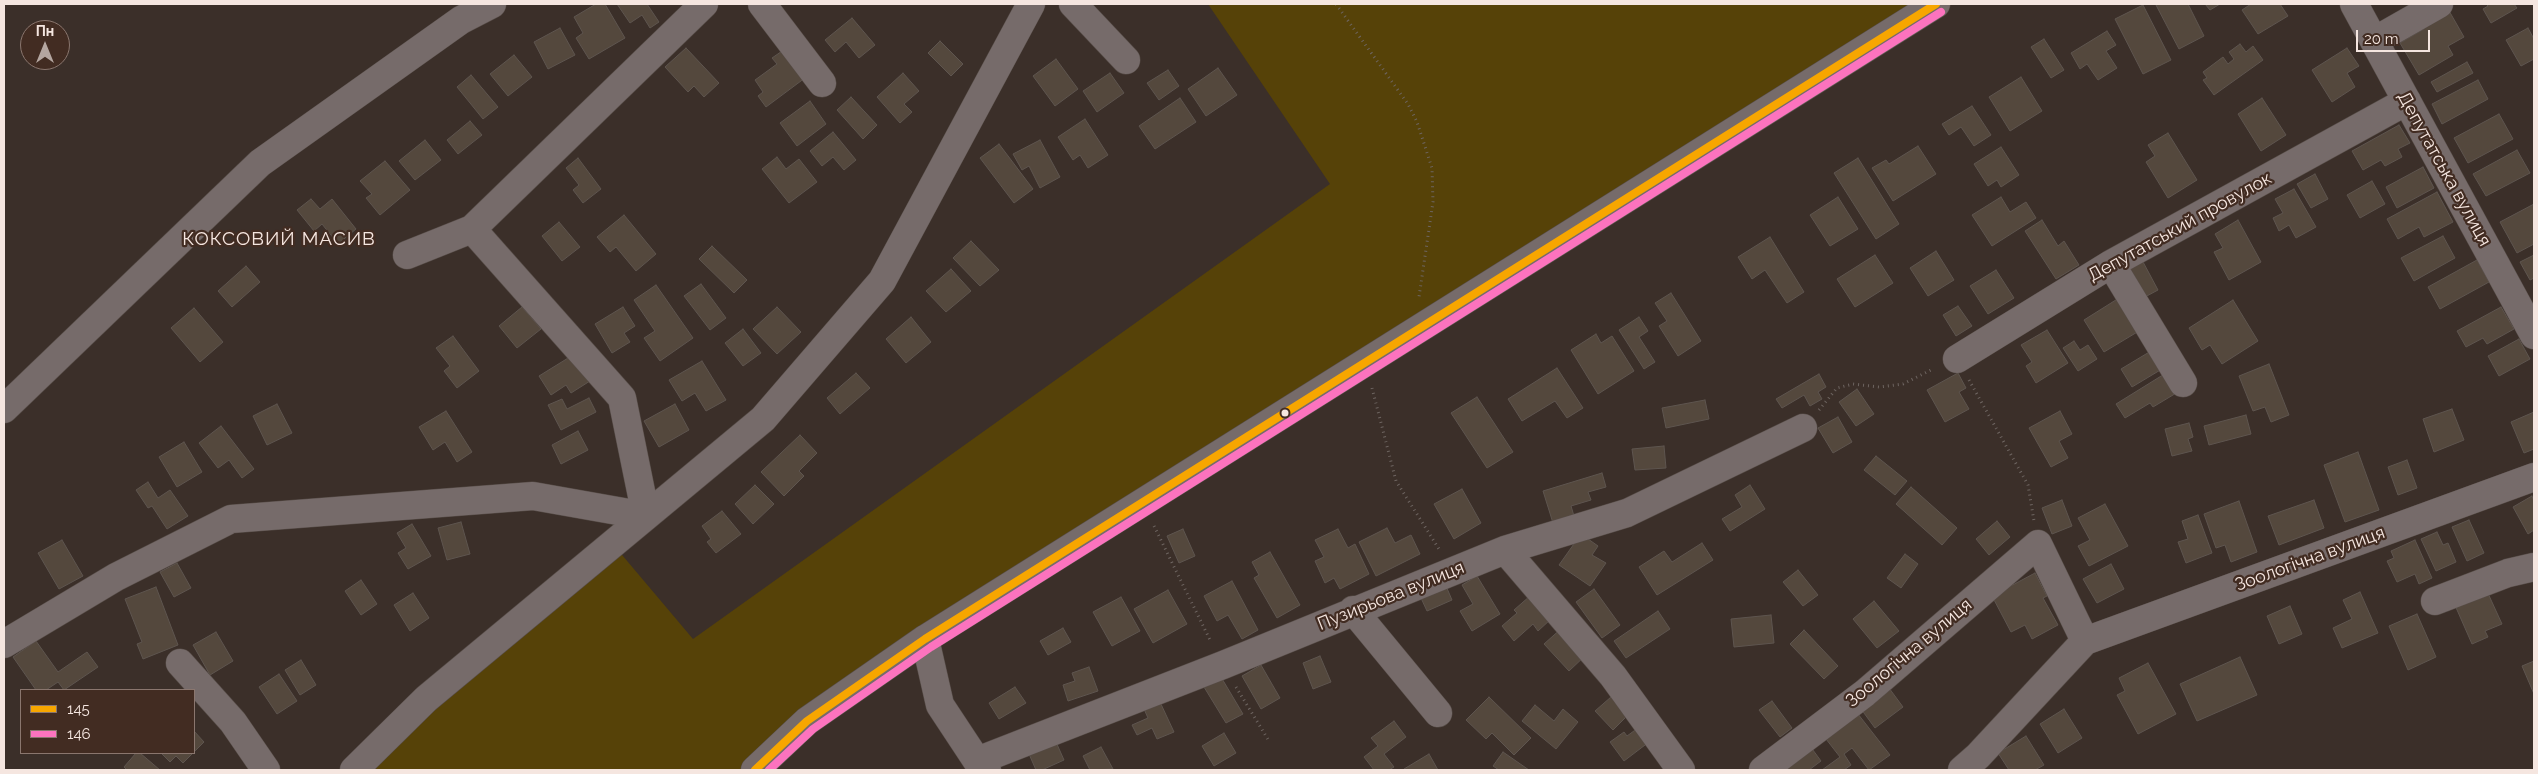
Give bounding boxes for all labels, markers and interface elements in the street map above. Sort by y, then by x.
north arrow [20,20,70,70]
scale bar [2358,20,2432,52]
text: Пн [36,23,54,39]
text: 20 m [2364,30,2399,48]
street label: Депутатська вулиця [2393,88,2495,250]
street label: Депутатський провулок [2084,167,2276,287]
district label: КОКСОВИЙ МАСИВ [180,228,378,250]
unlabelled marker [1280,408,1290,418]
street label: Зоологічна вулиця [2232,522,2388,596]
street label: Пузирьова вулиця [1315,557,1467,635]
street label: Зоологічна вулиця [1842,594,1976,712]
legend [20,689,195,754]
text: 145 [67,700,90,718]
text: 146 [67,725,91,743]

